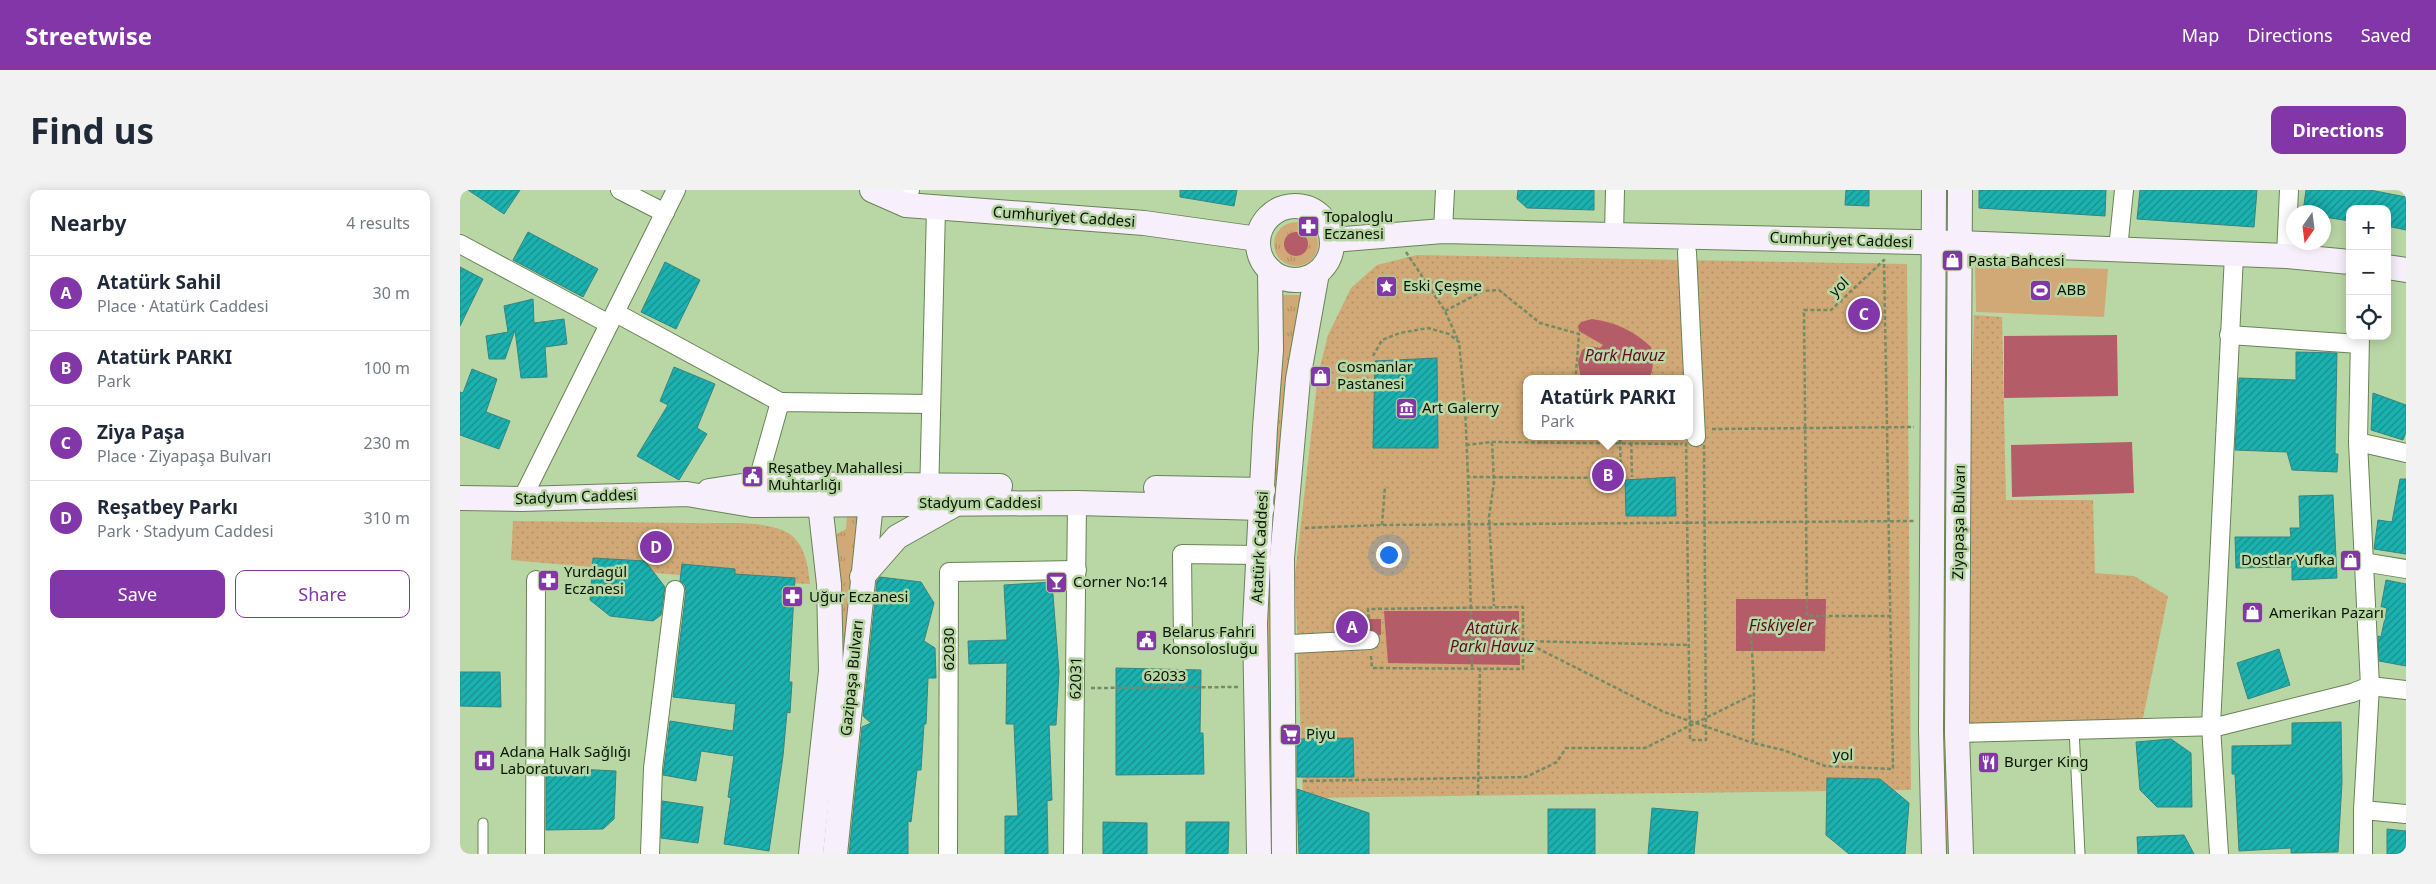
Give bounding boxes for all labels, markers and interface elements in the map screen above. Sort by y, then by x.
text: Streetwise [25,19,152,52]
text: Map [2182,23,2219,47]
text: Directions [2247,23,2333,47]
text: Saved [2361,23,2411,47]
button: Directions [2271,106,2406,154]
text: Find us [30,107,154,154]
street label: Cumhuriyet Caddesi [992,201,1136,231]
north arrow [2286,205,2331,250]
map controls [2346,205,2391,340]
button: + [2346,205,2391,250]
place label: Topaloglu Eczanesi [1324,206,1393,243]
text: Nearby [50,209,126,237]
text: 4 results [346,212,410,234]
pharmacy icon: Topaloglu Eczanesi [1296,214,1320,238]
street label: Cumhuriyet Caddesi [1769,227,1913,251]
shop icon: Pasta Bahcesi [1940,249,1964,273]
place label: Pasta Bahcesi [1968,250,2065,270]
button: − [2346,250,2391,295]
text: Atatürk Sahil [97,269,221,295]
street label: yol [1824,272,1853,301]
place icon: Eski Çeşme [1375,274,1399,298]
place label: Eski Çeşme [1403,275,1482,295]
sports icon: ABB [2029,278,2053,302]
place label: ABB [2057,279,2086,299]
text: A [60,282,72,304]
text: 30 m [373,282,410,304]
text: Place · Atatürk Caddesi [97,295,269,317]
pin: C [1848,295,1880,333]
button: locate [2346,295,2391,340]
text: Atatürk PARKI [97,344,232,370]
water label: Park Havuz [1585,344,1666,366]
place label: Cosmanlar Pastanesi [1337,356,1413,393]
text: B [61,357,71,379]
text: 100 m [363,357,410,379]
shop icon: Cosmanlar Pastanesi [1309,364,1333,388]
text: Park [97,370,131,392]
popup [1523,375,1693,440]
text: Atatürk PARKI [1540,384,1676,410]
museum icon: Art Galerry [1394,396,1418,420]
place label: Art Galerry [1422,397,1499,417]
text: Park [1540,410,1574,432]
text: Ziya Paşa [97,419,185,445]
text: C [61,432,71,454]
text: 230 m [363,432,410,454]
text: Place · Ziyapaşa Bulvarı [97,445,271,467]
pin: B [1592,456,1624,494]
place label: Reşatbey Mahallesi Muhtarlığı [768,457,903,494]
street label: Ziyapaşa Bulvarı [1947,464,1969,579]
public building icon: Reşatbey Mahallesi Muhtarlığı [740,465,764,489]
street label: Stadyum Caddesi [515,484,637,508]
street label: Atatürk Caddesi [1246,490,1272,603]
street label: Stadyum Caddesi [919,492,1041,512]
text: Reşatbey Parkı [97,494,238,520]
text: D [60,507,72,529]
text: 310 m [363,507,410,529]
text: Park · Stadyum Caddesi [97,520,274,542]
pin: D [640,528,672,566]
your location [1376,542,1402,568]
shop icon: Dostlar Yufka [2339,548,2363,572]
place label: Dostlar Yufka [2241,549,2335,569]
place label: Yurdagül Eczanesi [564,561,627,598]
pharmacy icon: Yurdagül Eczanesi [536,569,560,593]
button: Save [50,570,225,618]
button: Share [235,570,410,618]
bar icon: Corner No:14 [1045,570,1069,594]
place label: Corner No:14 [1073,571,1168,591]
pharmacy icon: Uğur Eczanesi [781,585,805,609]
place label: Uğur Eczanesi [809,586,908,606]
shop icon: Amerikan Pazarı [2241,601,2265,625]
place label: Amerikan Pazarı [2269,602,2384,622]
pin: A [1336,608,1368,646]
water label: Fiskiyeler [1749,614,1814,636]
water label: Atatürk Parkı Havuz [1450,617,1535,657]
street label: Gazipaşa Bulvarı [835,619,867,737]
place label: Belarus Fahri Konsolosluğu [1162,621,1258,658]
street label: 62030 [938,628,958,670]
public building icon: Belarus Fahri Konsolosluğu [1134,629,1158,653]
street label: 62031 [1065,656,1085,700]
street label: 62033 [1144,665,1186,685]
supermarket icon: Piyu [1278,722,1302,746]
place label: Piyu [1306,723,1336,743]
place label: Adana Halk Sağlığı Laboratuvarı [500,741,631,778]
street label: yol [1833,744,1853,764]
hospital icon: Adana Halk Sağlığı Laboratuvarı [472,749,496,773]
restaurant icon: Burger King [1976,750,2000,774]
place label: Burger King [2004,751,2089,771]

